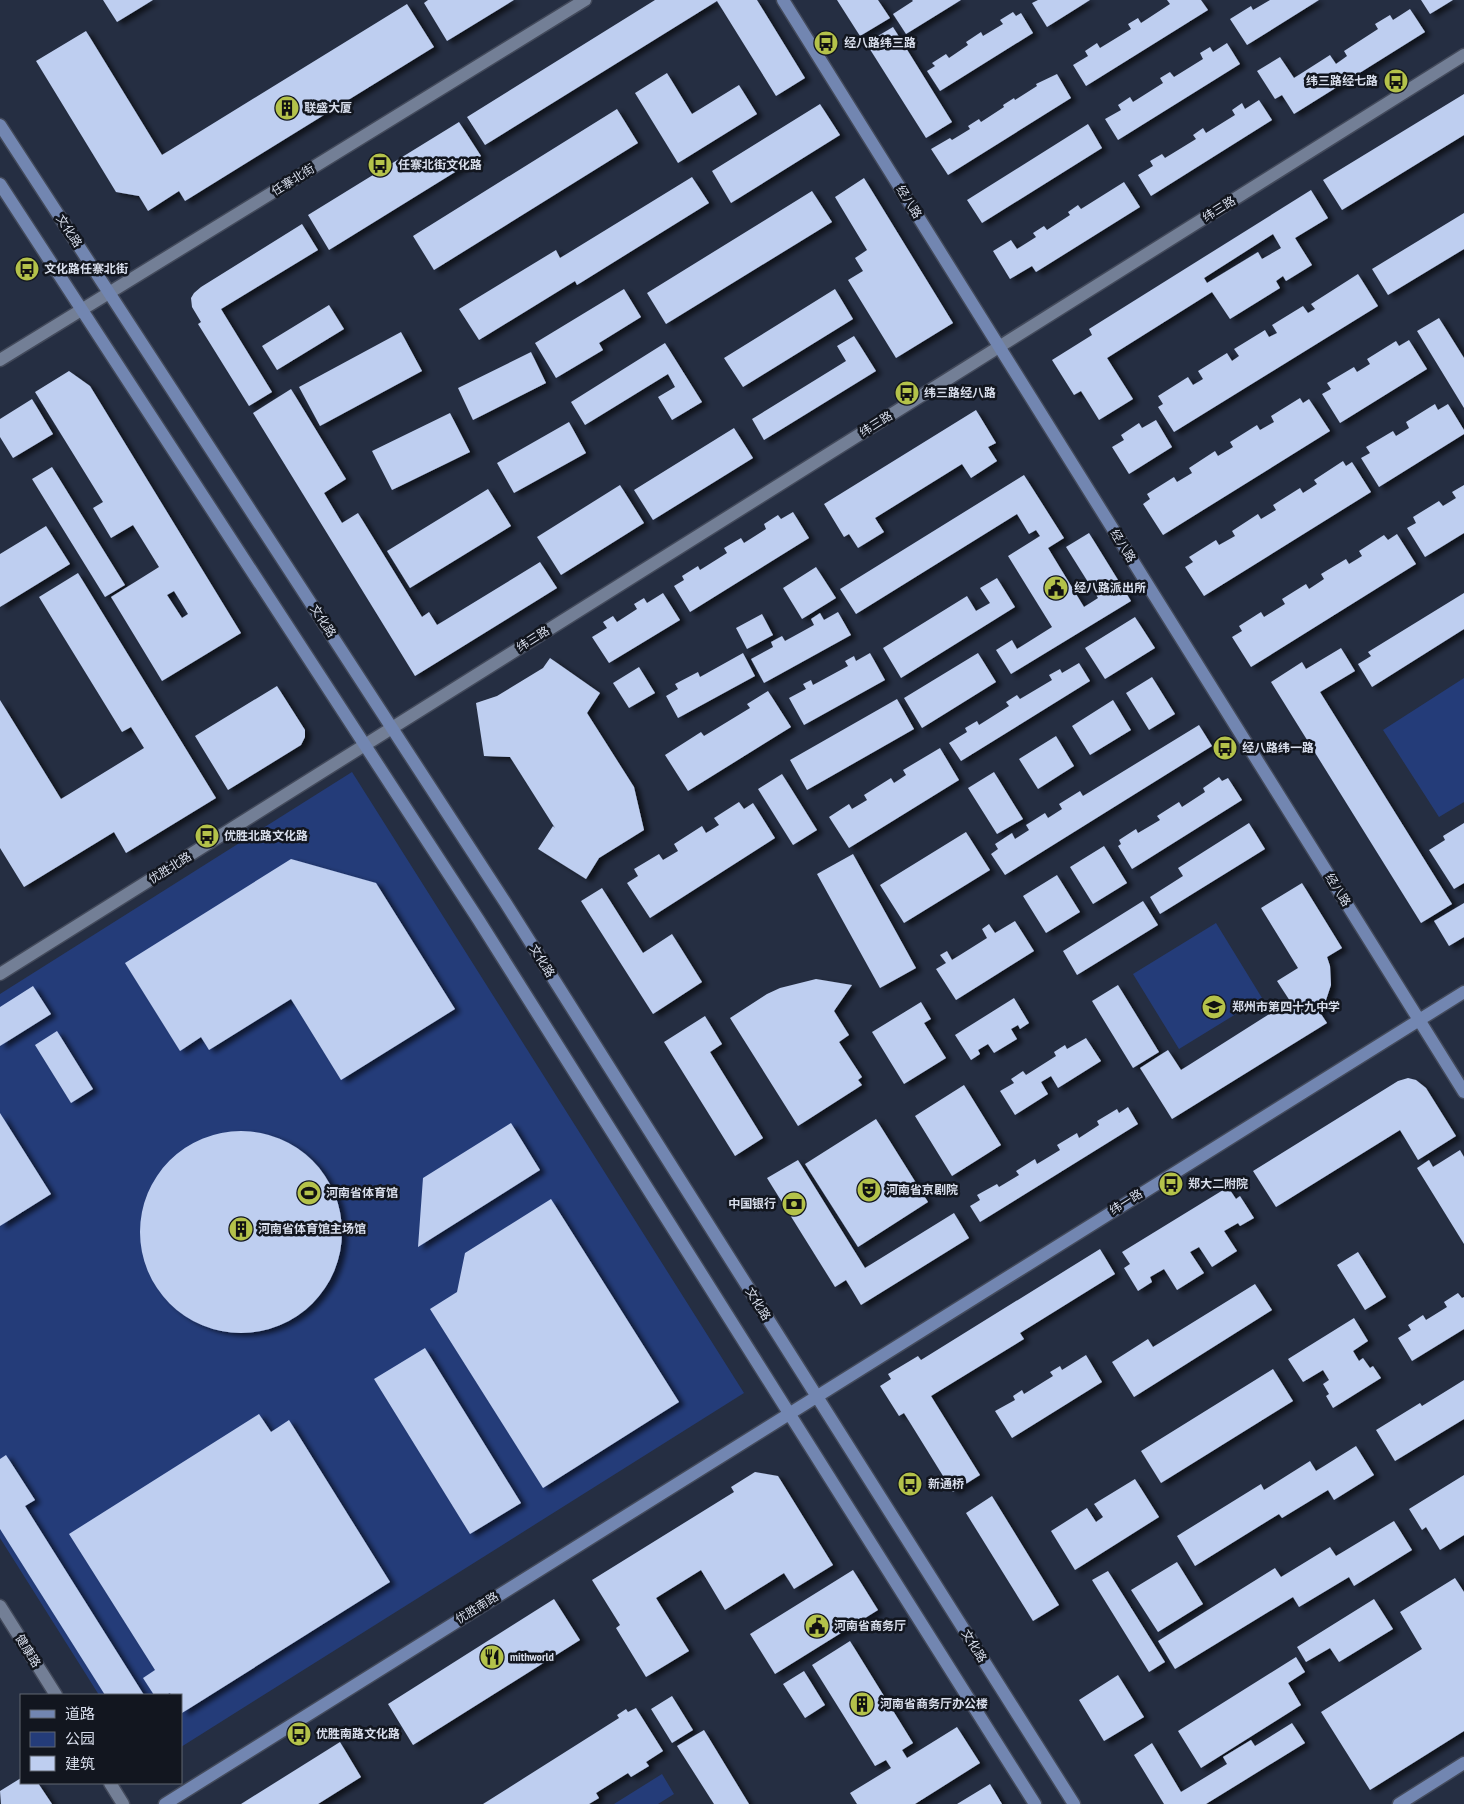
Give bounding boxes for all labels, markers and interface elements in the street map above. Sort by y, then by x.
bus stop icon: 经八路纬三路 [813,30,839,56]
place label: 经八路纬三路 [844,35,916,50]
bus stop icon: 纬三路经七路 [1383,68,1409,94]
place label: 纬三路经七路 [1306,73,1378,88]
building icon: 联盛大厦 [274,95,300,121]
place label: 联盛大厦 [304,100,352,115]
bus stop icon: 任寨北街文化路 [367,152,393,178]
place label: 任寨北街文化路 [398,157,482,172]
street label: 任寨北街 [268,160,317,199]
street label: 经八路 [894,182,925,221]
street label: 纬三路 [1199,193,1238,224]
street label: 文化路 [53,212,86,250]
bus stop icon: 文化路任寨北街 [14,256,40,282]
place label: 文化路任寨北街 [44,261,128,276]
bus stop icon: 纬三路经八路 [894,380,920,406]
place label: 纬三路经八路 [924,385,996,400]
street label: 纬三路 [856,408,895,439]
street label: 经八路 [1108,526,1139,565]
public building icon: 经八路派出所 [1043,575,1069,601]
place label: 经八路派出所 [1074,580,1146,595]
street label: 文化路 [307,602,340,640]
street label: 纬三路 [513,623,552,654]
bus stop icon: 经八路纬一路 [1212,735,1238,761]
place label: 经八路纬一路 [1242,740,1314,755]
bus stop icon: 优胜北路文化路 [194,823,220,849]
place label: 优胜北路文化路 [224,828,308,843]
street label: 优胜北路 [145,848,194,887]
street label: 经八路 [1323,870,1354,909]
street label: 文化路 [527,941,558,980]
school or university icon: 郑州市第四十九中学 [1201,994,1227,1020]
place label: 郑州市第四十九中学 [1232,999,1340,1014]
bus stop icon: 郑大二附院 [1158,1171,1184,1197]
place label: 郑大二附院 [1188,1176,1248,1191]
theatre icon: 河南省京剧院 [856,1177,882,1203]
sports icon: 河南省体育馆 [296,1180,322,1206]
place label: 河南省京剧院 [886,1182,958,1197]
place label: 河南省体育馆 [326,1185,398,1200]
street label: 纬一路 [1106,1186,1145,1217]
bank icon: 中国银行 [781,1191,807,1217]
place label: 中国银行 [728,1196,776,1211]
building icon: 河南省体育馆主场馆 [228,1216,254,1242]
place label: 河南省体育馆主场馆 [258,1221,366,1236]
street label: 文化路 [743,1284,774,1323]
bus stop icon: 新通桥 [897,1471,923,1497]
place label: 新通桥 [928,1476,964,1491]
street label: 优胜南路 [452,1588,501,1627]
public building icon: 河南省商务厅 [804,1613,830,1639]
place label: 河南省商务厅 [834,1618,906,1633]
street label: 文化路 [959,1626,990,1665]
street label: 健康路 [13,1631,44,1670]
restaurant icon: mithworld [479,1644,505,1670]
place label: mithworld [510,1649,554,1664]
building icon: 河南省商务厅办公楼 [849,1691,875,1717]
legend [20,1694,182,1784]
place label: 河南省商务厅办公楼 [880,1696,988,1711]
text: 道路 [65,1704,95,1723]
bus stop icon: 优胜南路文化路 [286,1721,312,1747]
place label: 优胜南路文化路 [316,1726,400,1741]
text: 公园 [65,1729,95,1748]
text: 建筑 [65,1754,95,1773]

